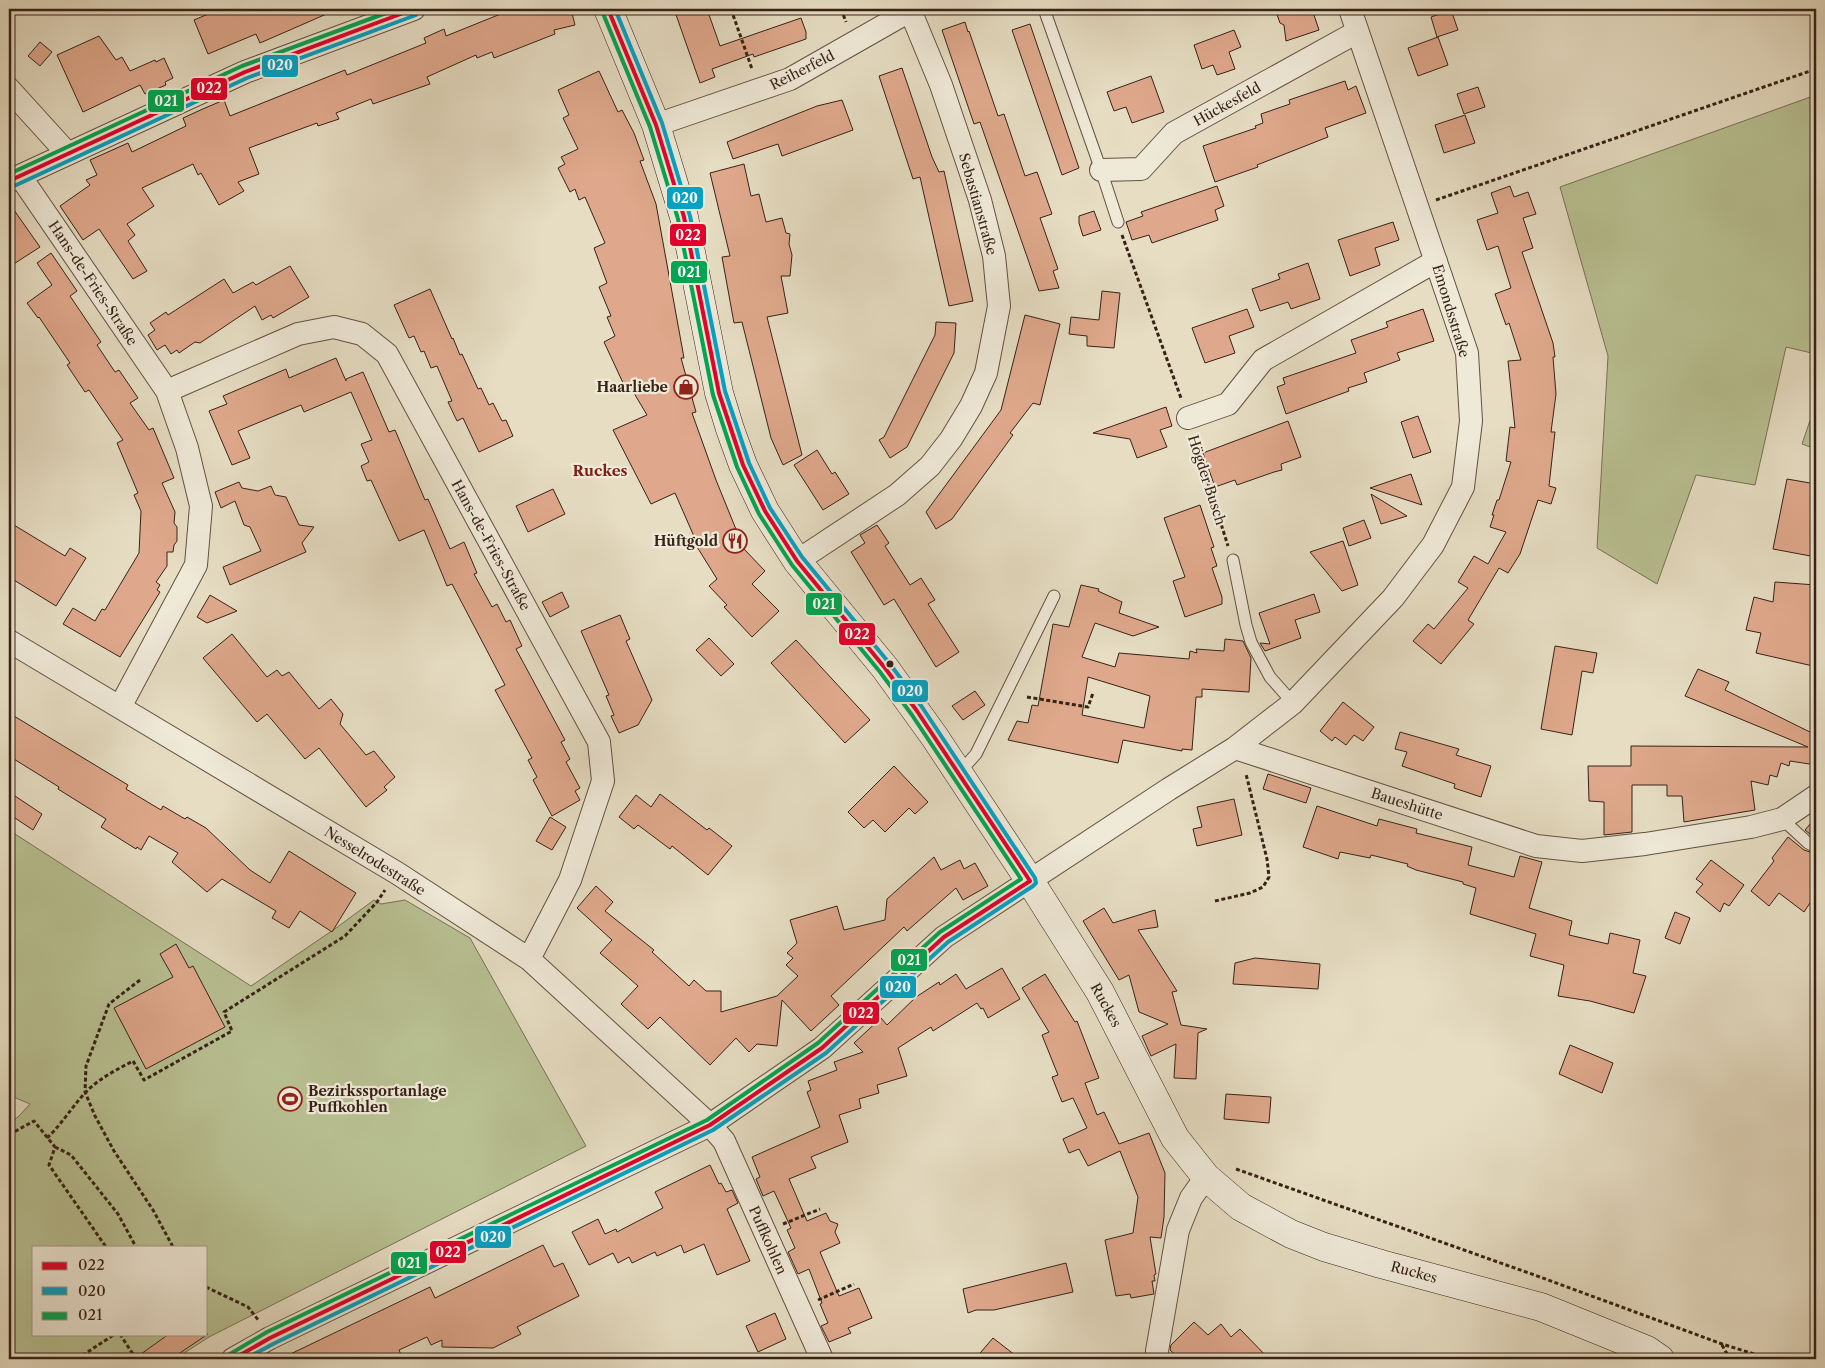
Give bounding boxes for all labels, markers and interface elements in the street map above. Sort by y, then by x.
street label: Reiherfeld [767,46,838,94]
line badge: 020 [261,54,299,78]
text: 020 [267,56,293,74]
line badge: 022 [190,77,228,101]
street label: Hückesfeld [1190,78,1264,130]
text: 022 [196,79,222,97]
line badge: 021 [147,89,185,113]
text: 021 [154,92,178,110]
street label: Sebastianstraße [955,151,1001,257]
line badge: 020 [666,186,704,210]
text: 020 [672,189,698,207]
street label: Hans-de-Fries-Straße [44,217,142,349]
line badge: 022 [669,223,707,247]
text: 022 [675,226,701,244]
line badge: 021 [670,260,708,284]
street label: Emondsstraße [1428,262,1474,360]
text: 021 [677,263,701,281]
shop icon: Haarliebe [673,374,699,400]
place label: Haarliebe [596,378,668,396]
street label: Högder Busch [1184,433,1230,528]
district label: Ruckes [572,461,628,480]
street label: Hans-de-Fries-Straße [448,476,535,614]
restaurant icon: Hüftgold [722,528,748,554]
place label: Hüftgold [654,532,719,550]
line badge: 021 [805,592,843,616]
text: 021 [812,595,836,613]
line badge: 022 [838,622,876,646]
text: 022 [844,625,870,643]
unlabelled marker [885,659,895,669]
line badge: 020 [891,679,929,703]
text: 020 [897,682,923,700]
street label: Baueshütte [1369,784,1445,824]
street label: Nesselrodestraße [321,823,429,899]
line badge: 021 [890,948,928,972]
text: 021 [897,951,921,969]
line badge: 020 [879,975,917,999]
text: 020 [885,978,911,996]
street label: Ruckes [1087,980,1125,1030]
line badge: 022 [842,1001,880,1025]
text: 022 [848,1004,874,1022]
place label: Bezirkssportanlage Puffkohlen [308,1082,447,1116]
sports icon: Bezirkssportanlage Puffkohlen [277,1086,303,1112]
street label: Puffkohlen [745,1203,791,1277]
line badge: 020 [474,1225,512,1249]
text: 020 [480,1228,506,1246]
line badge: 022 [429,1240,467,1264]
text: 022 [435,1243,461,1261]
legend [32,1246,208,1336]
line badge: 021 [390,1251,428,1275]
text: 021 [397,1254,421,1272]
text: 022 [78,1255,105,1274]
street label: Ruckes [1389,1257,1439,1287]
text: 020 [78,1281,106,1300]
text: 021 [78,1305,103,1324]

